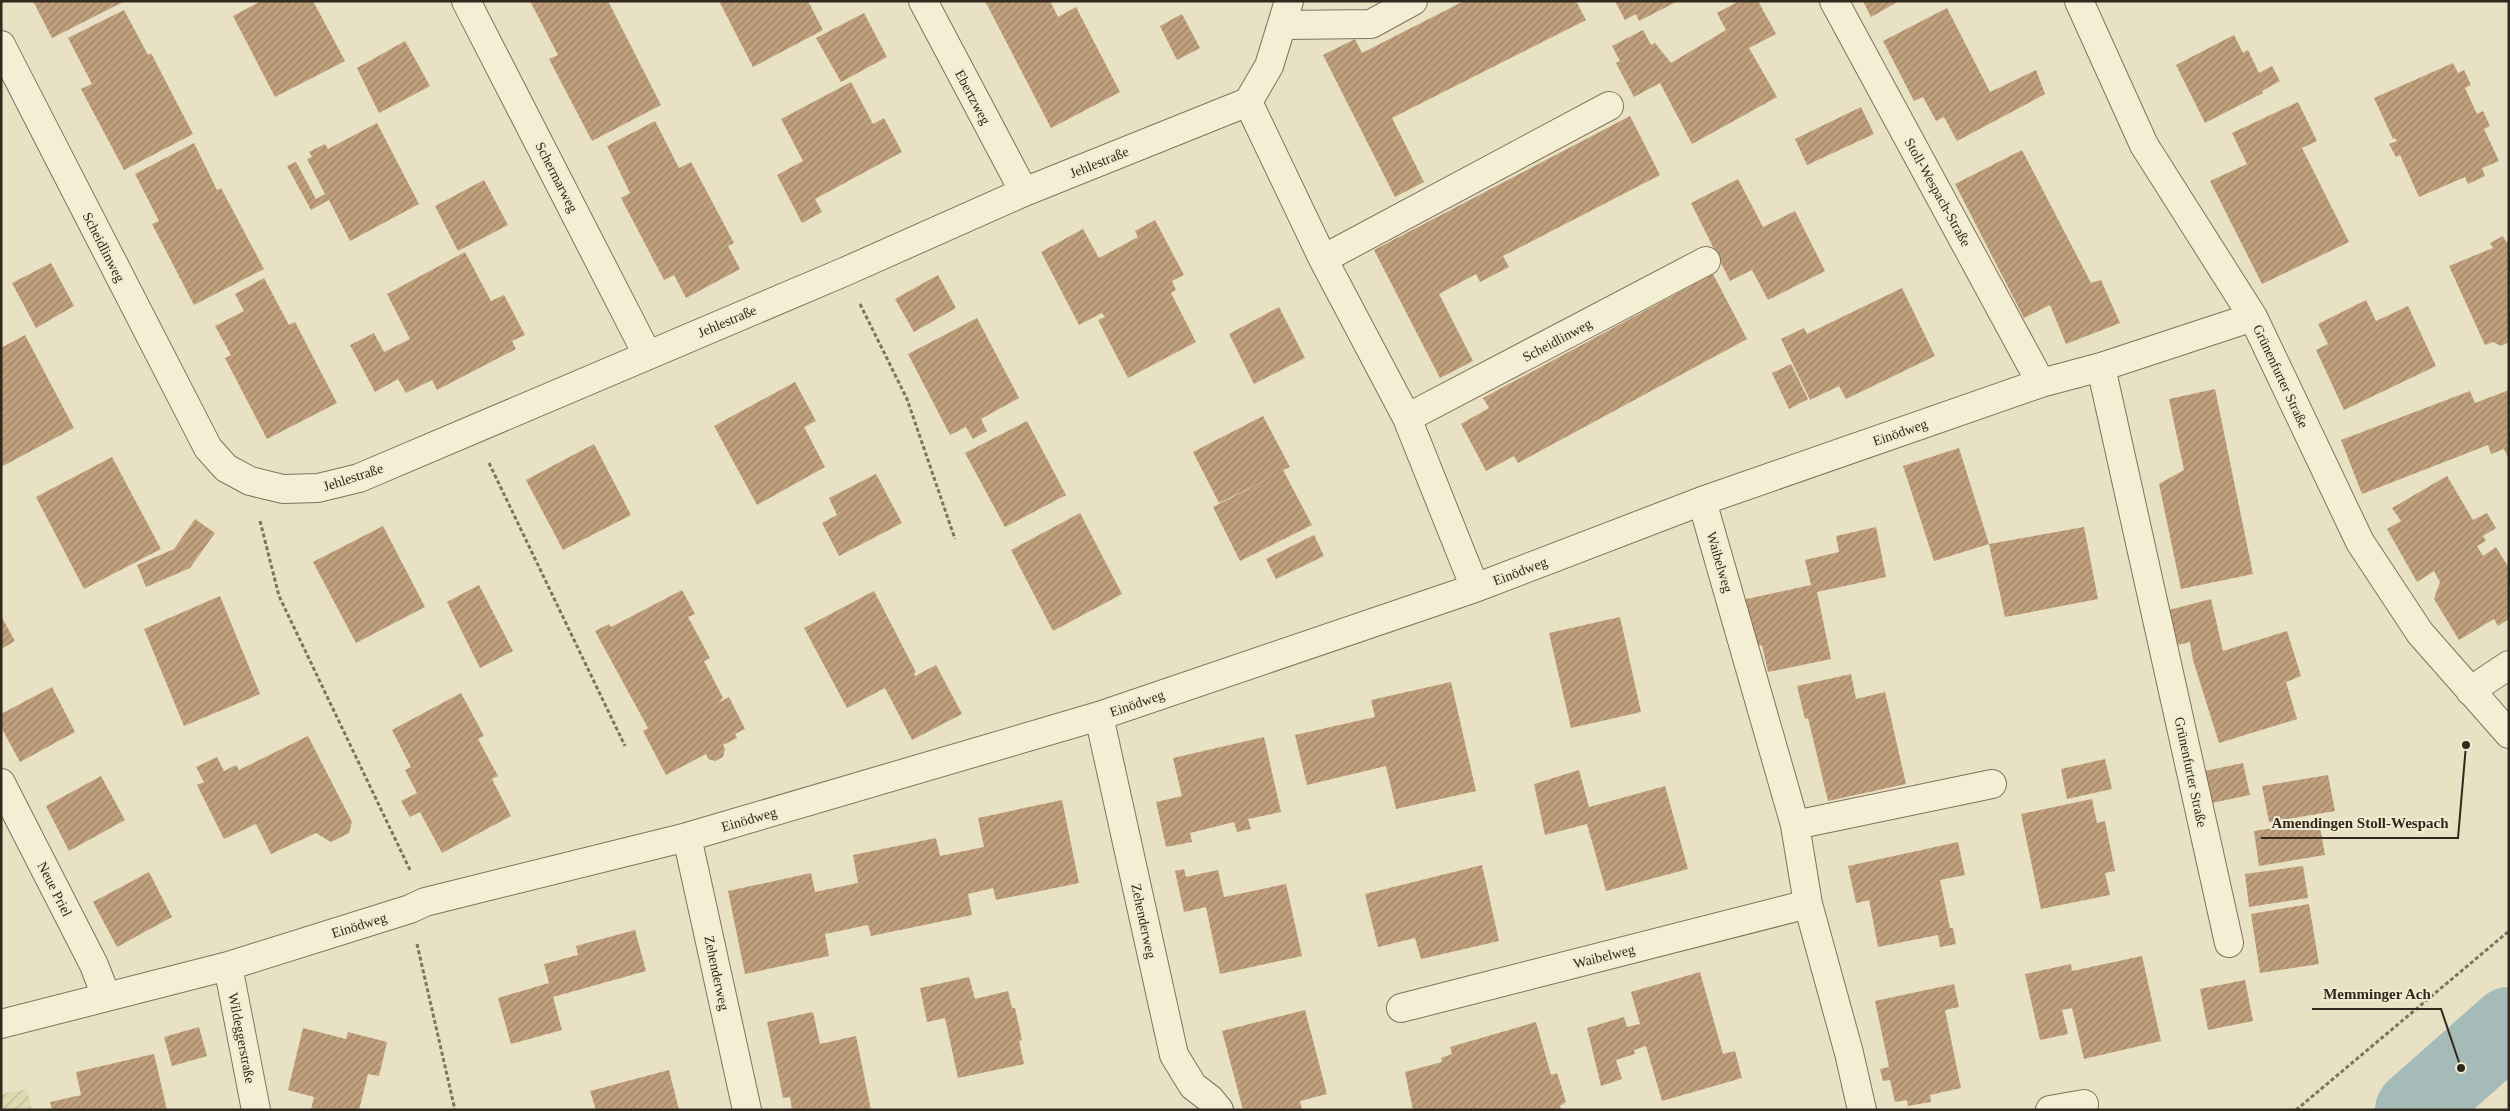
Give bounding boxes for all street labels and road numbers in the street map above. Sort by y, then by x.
street label: Ebertzweg [952,67,993,127]
street label: Stoll-Wespach-Straße [1901,135,1974,249]
street label: Schermarweg [532,140,581,215]
street label: Jehlestraße [1068,144,1131,181]
street label: Scheidlinweg [80,210,128,285]
street label: Jehlestraße [696,302,759,341]
street label: Scheidlinweg [1520,316,1594,365]
street label: Grünenfurter Straße [2250,322,2311,430]
street label: Einödweg [1871,416,1929,449]
street label: Jehlestraße [321,461,385,494]
street label: Waibelweg [1704,530,1735,594]
street label: Einödweg [1491,554,1549,589]
street label: Einödweg [1108,687,1166,720]
street label: Grünenfurter Straße [2171,716,2210,829]
street label: Einödweg [720,804,778,835]
street label: Neue Priel [34,859,75,919]
street label: Zehenderweg [1128,882,1159,960]
street label: Einödweg [330,910,388,941]
street label: Zehenderweg [701,934,732,1012]
street label: Waibelweg [1572,942,1636,971]
street label: Wildeggerstraße [225,992,258,1085]

